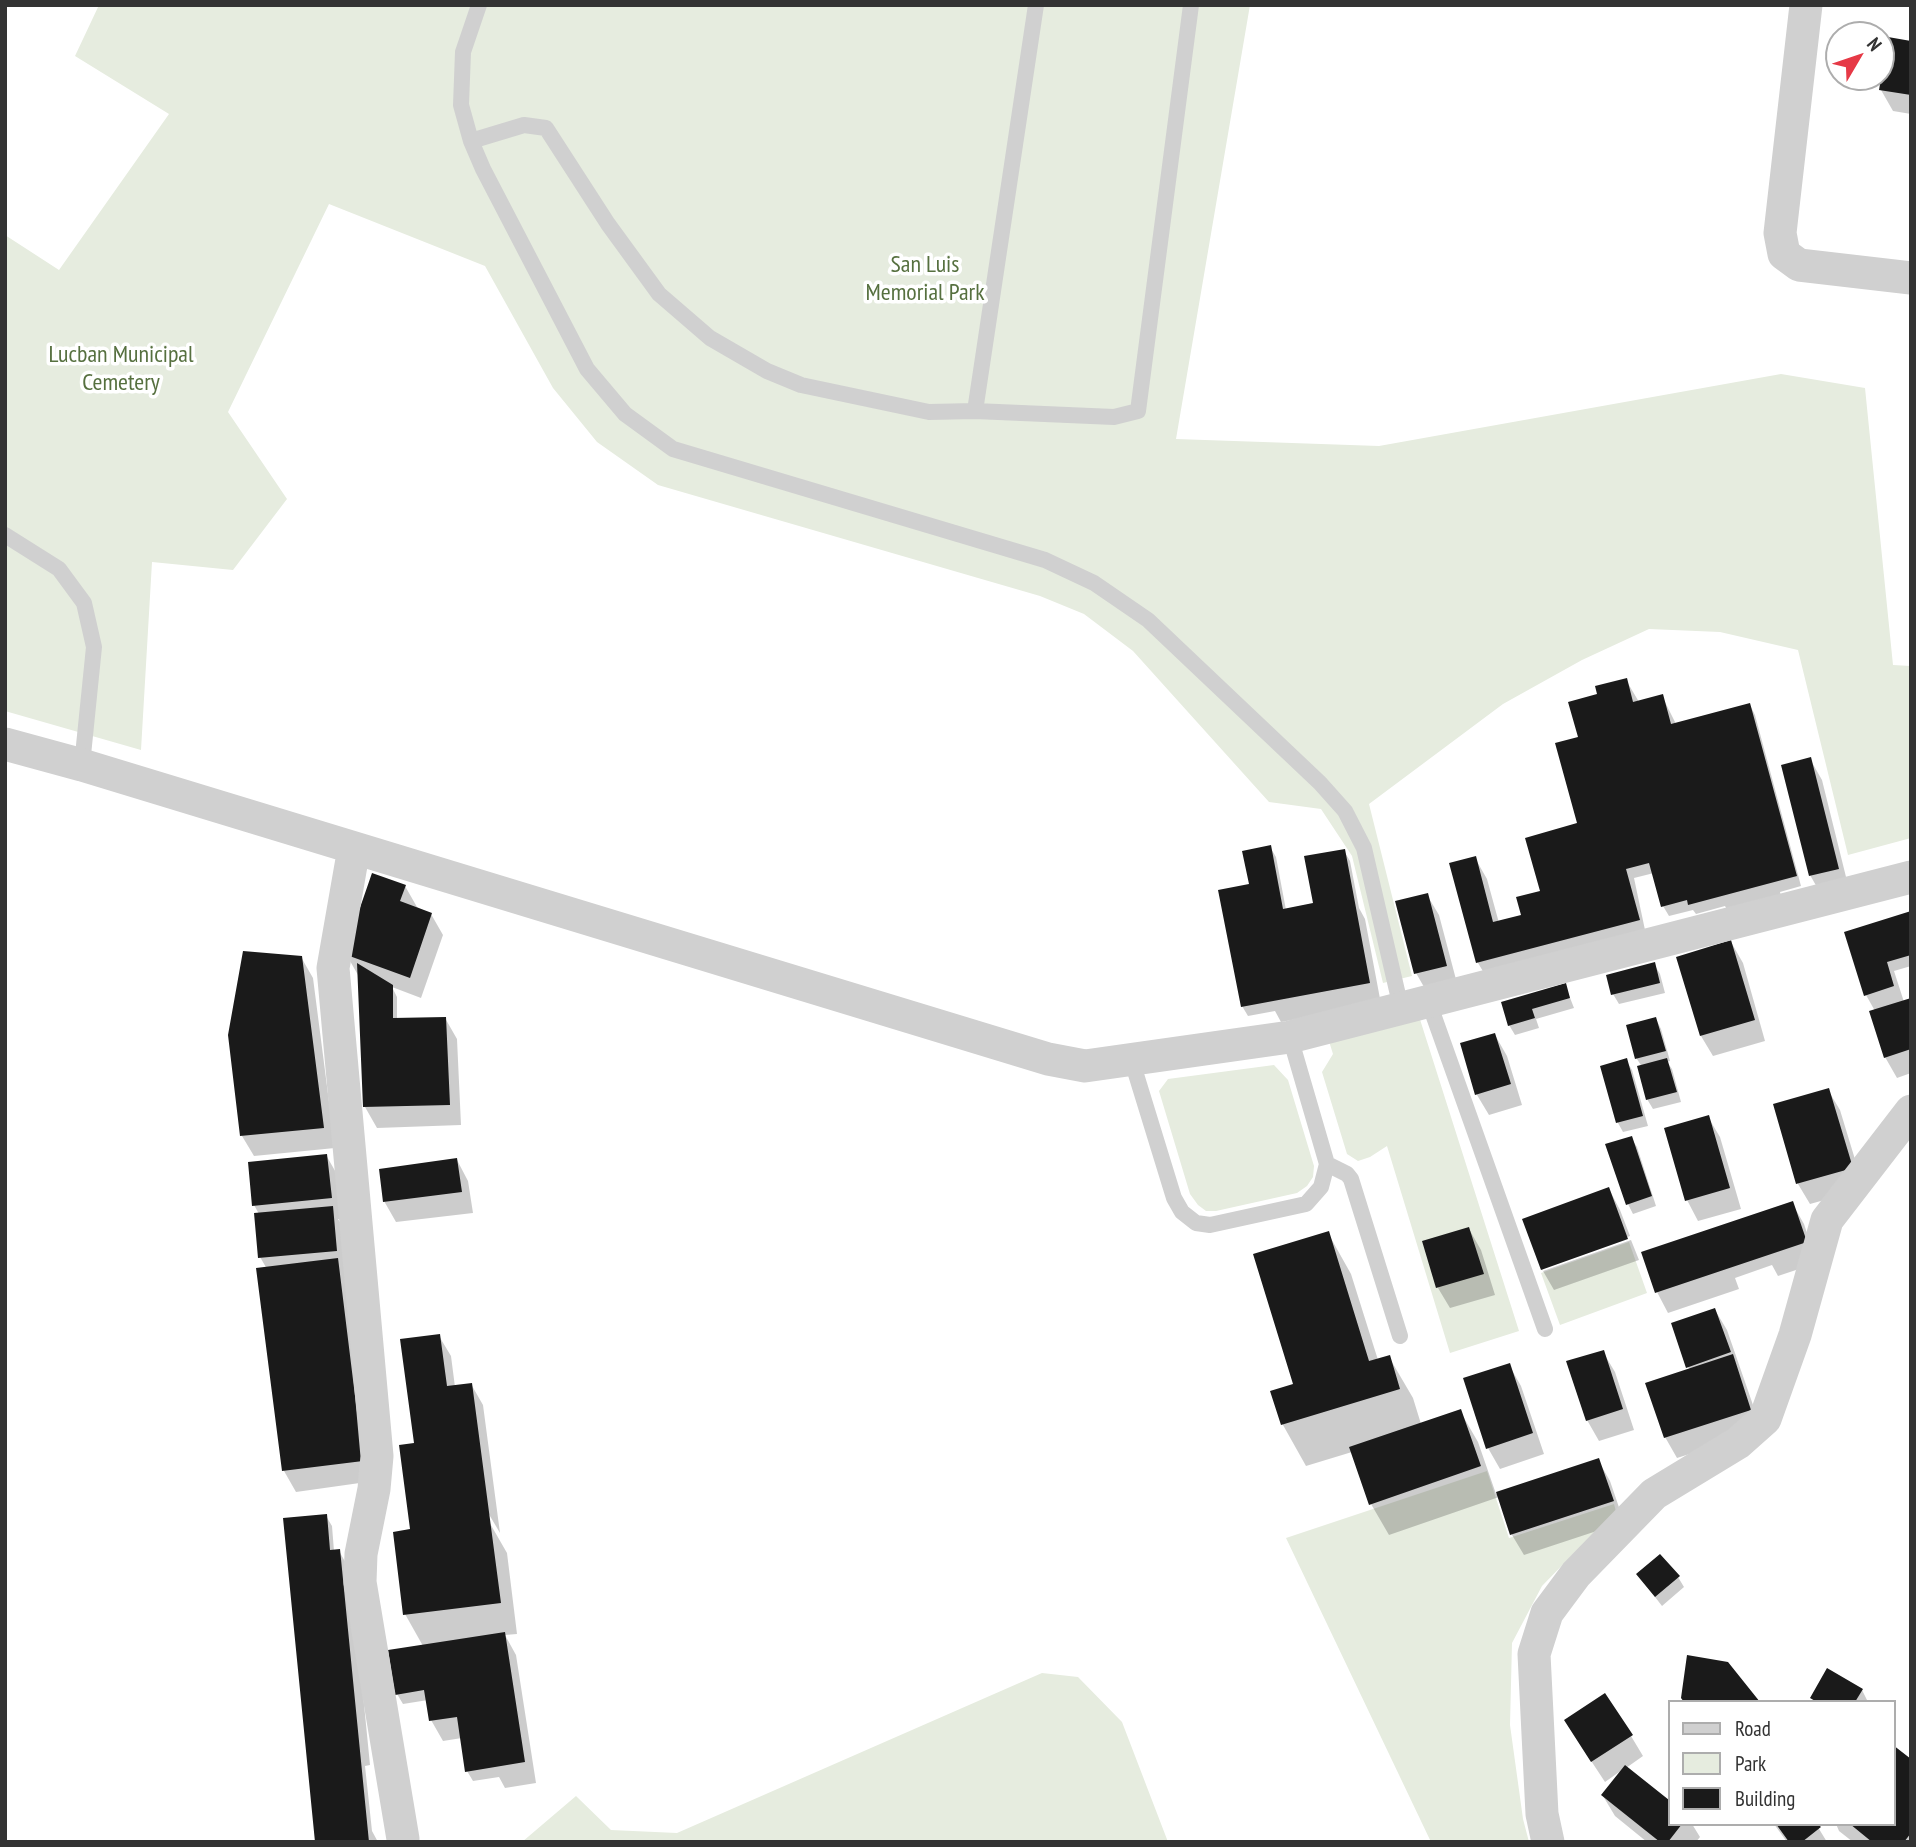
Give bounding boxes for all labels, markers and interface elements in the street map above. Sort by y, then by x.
north arrow [1825,21,1895,91]
text: N [1862,32,1887,56]
park label: San Luis Memorial Park [866,251,984,307]
park label: Lucban Municipal Cemetery [48,341,194,397]
legend [1668,1700,1895,1826]
text: Road [1735,1715,1771,1742]
text: Park [1735,1750,1766,1777]
text: Building [1735,1785,1795,1812]

